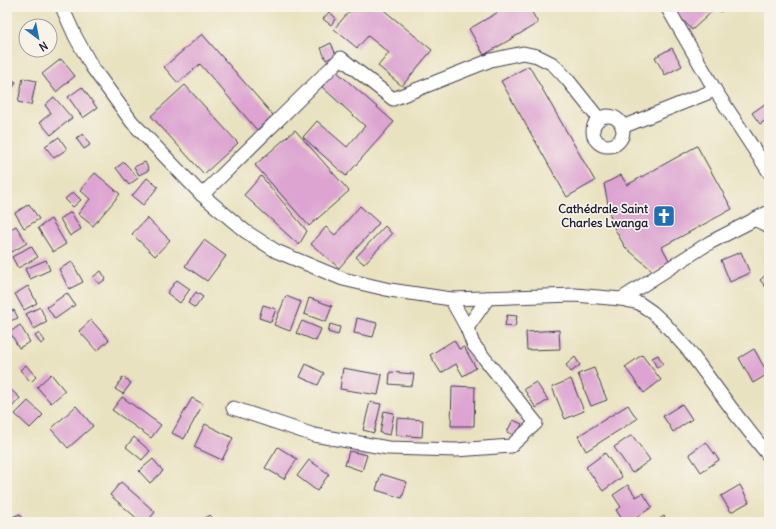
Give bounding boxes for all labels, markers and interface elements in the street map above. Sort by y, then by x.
north arrow [18,18,58,58]
text: N [36,39,50,54]
place label: Cathédrale Saint Charles Lwanga [558,201,649,231]
church icon: Cathédrale Saint Charles Lwanga [651,203,677,229]

